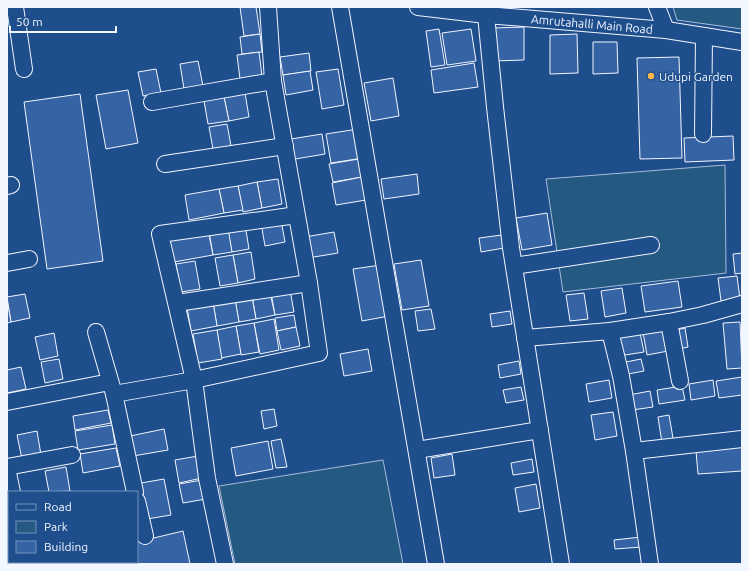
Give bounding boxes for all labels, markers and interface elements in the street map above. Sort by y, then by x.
scale bar [10,8,116,34]
street label: Amrutahalli Main Road [531,12,653,36]
text: 50 m [16,15,43,28]
place label: Udupi Garden [659,70,733,83]
marker: Udupi Garden [646,71,656,81]
legend [8,491,138,563]
text: Road [44,500,72,513]
text: Park [44,520,68,533]
text: Building [44,540,88,553]

